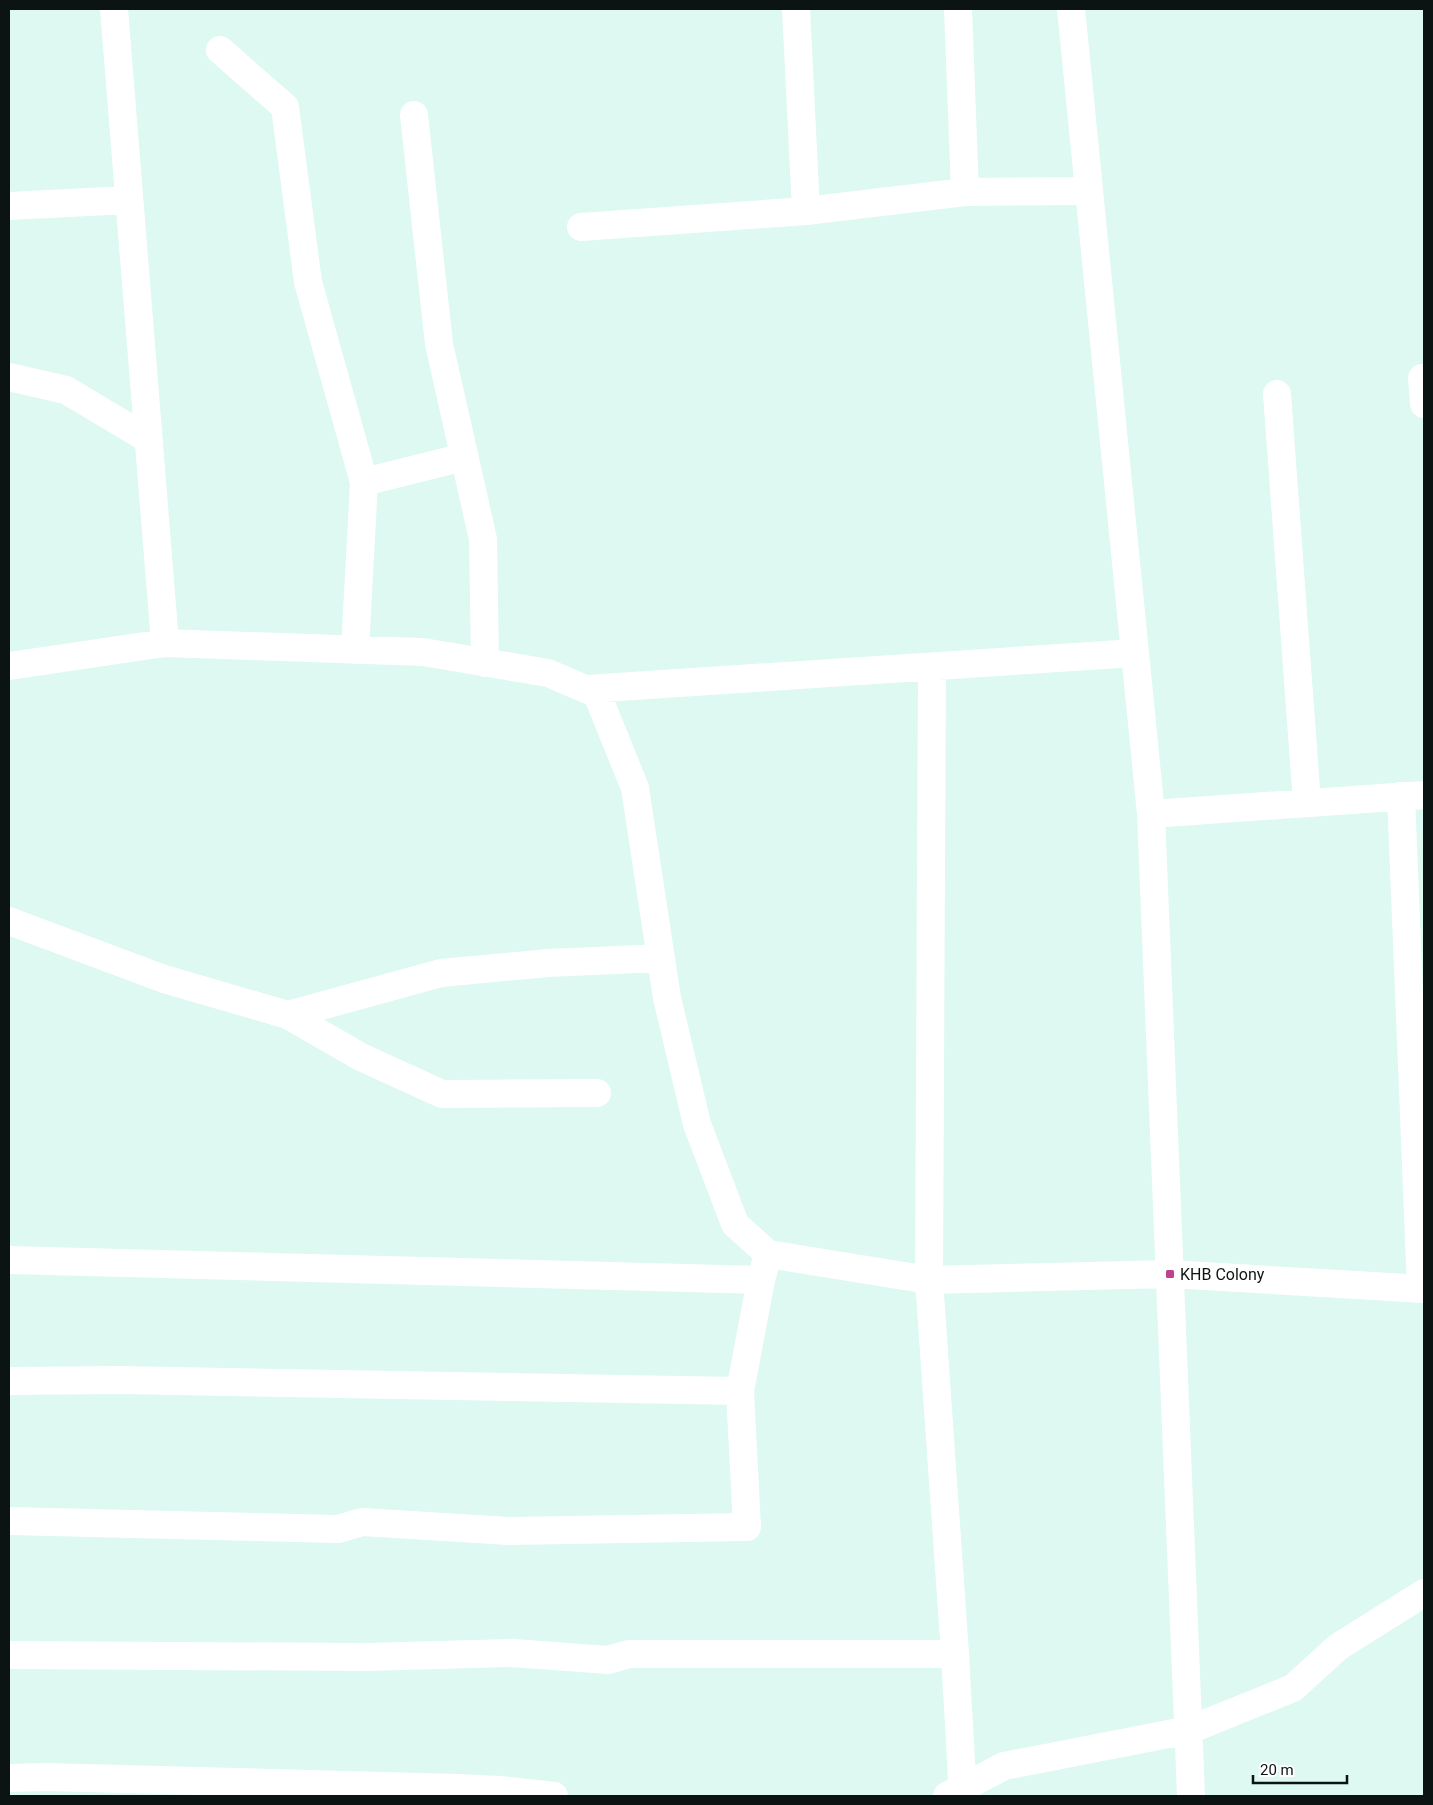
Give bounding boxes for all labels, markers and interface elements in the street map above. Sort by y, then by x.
place label: KHB Colony [1180,1265,1265,1284]
marker: KHB Colony [1164,1268,1176,1280]
scale bar [1253,1752,1347,1784]
text: 20 m [1260,1761,1294,1779]

